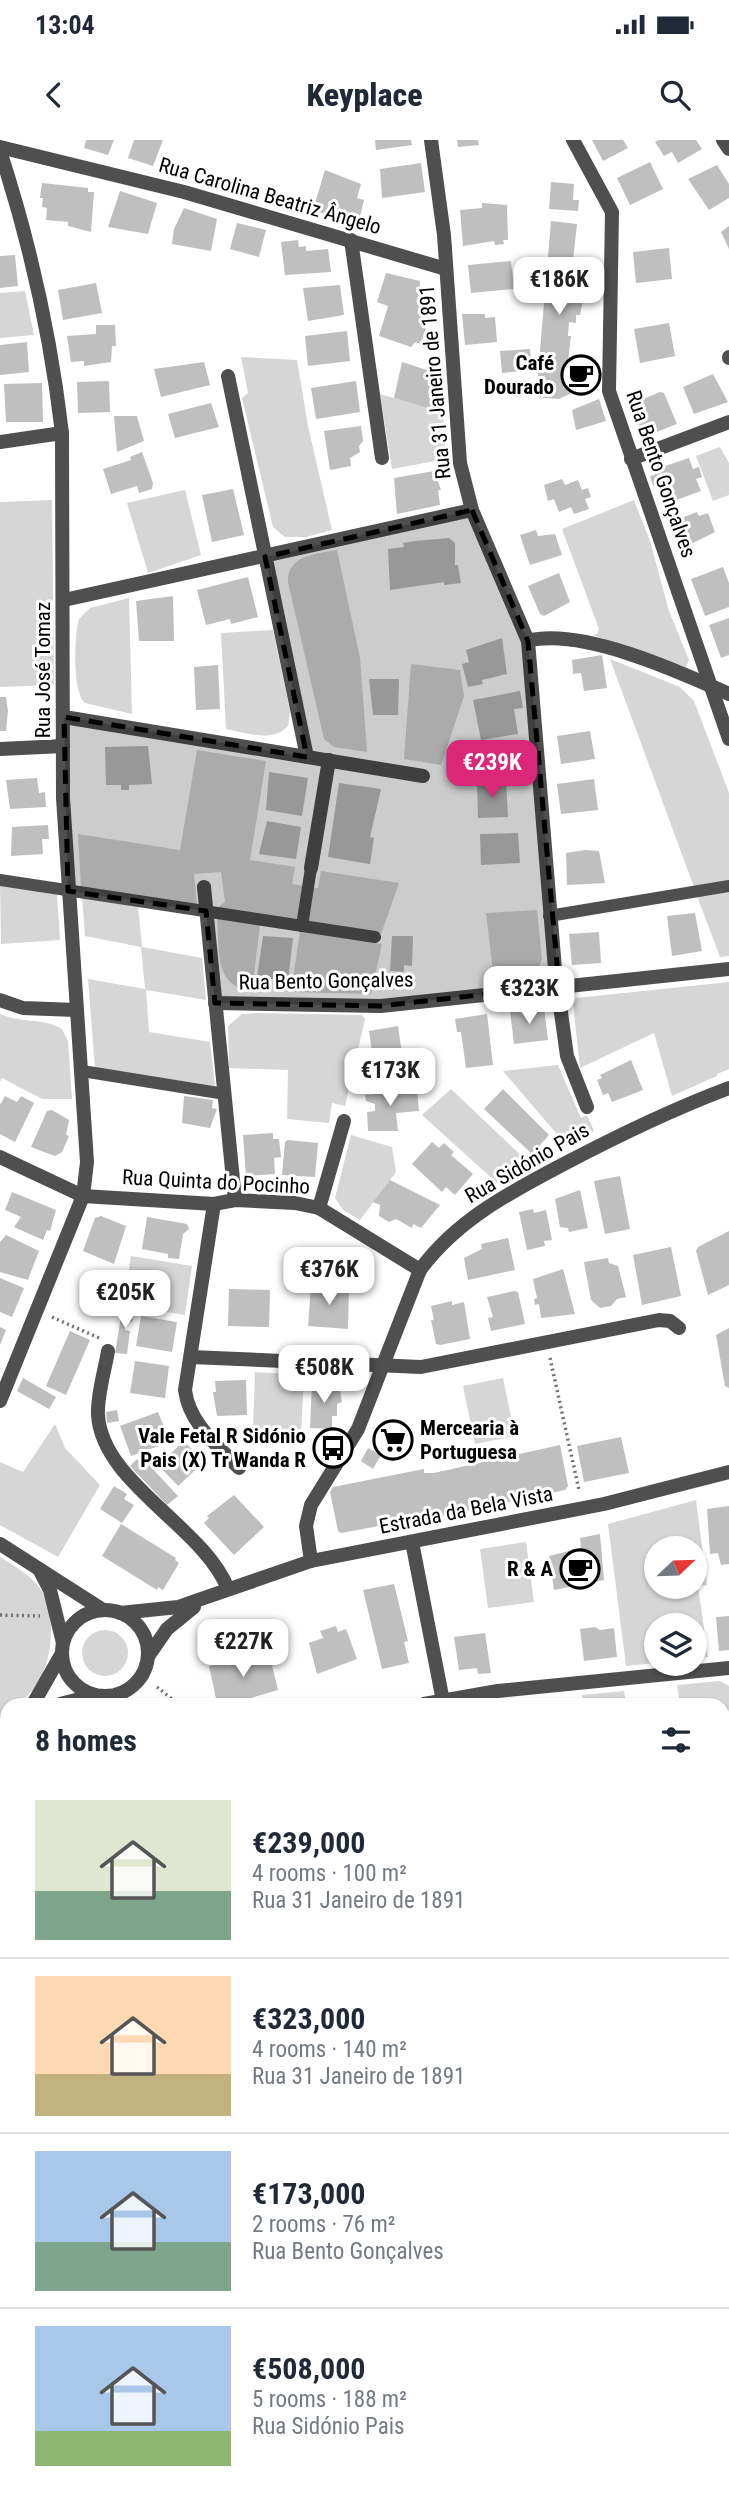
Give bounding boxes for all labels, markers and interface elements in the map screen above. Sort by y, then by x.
text: 13:04 [35,10,95,40]
icon: back [35,76,73,114]
text: Keyplace [306,76,423,114]
icon: search [656,76,694,114]
street label: Rua Carolina Beatriz Ângelo [156,153,384,239]
pin: €186K [510,258,608,317]
text: €186K [529,266,589,293]
street label: Rua 31 Janeiro de 1891 [415,284,455,480]
place label: Café Dourado [484,351,554,399]
cafe icon: Café Dourado [560,354,602,396]
street label: Rua Bento Gonçalves [621,387,701,561]
street label: Rua José Tomaz [31,602,55,738]
pin: €239K [443,740,541,800]
text: €239K [462,749,522,776]
pin: €323K [480,966,578,1026]
street label: Rua Bento Gonçalves [238,967,414,995]
text: €323K [499,975,559,1002]
pin: €173K [341,1048,439,1108]
text: €173K [360,1057,420,1084]
street label: Rua Sidónio Pais [461,1118,593,1208]
street label: Rua Quinta do Pocinho [121,1165,311,1199]
pin: €376K [280,1248,378,1307]
text: €376K [299,1256,359,1283]
pin: €205K [76,1270,174,1330]
text: €205K [95,1279,155,1306]
pin: €508K [275,1346,373,1405]
text: €508K [294,1354,354,1381]
place label: Mercearia à Portuguesa [420,1416,519,1464]
supermarket icon: Mercearia à Portuguesa [372,1419,414,1461]
place label: Vale Fetal R Sidónio Pais (X) Tr Wanda R [138,1424,306,1472]
bus stop icon: Vale Fetal R Sidónio Pais (X) Tr Wanda R [312,1427,354,1469]
street label: Estrada da Bela Vista [377,1481,555,1539]
north arrow [644,1536,707,1600]
map controls [644,1536,707,1676]
cafe icon: R & A [559,1548,601,1590]
place label: R & A [507,1557,553,1581]
button: layers [644,1613,707,1676]
pin: €227K [194,1620,292,1679]
text: €227K [213,1628,273,1655]
icon: filters [657,1721,695,1759]
text: 8 homes [35,1723,137,1758]
text: €239,000 [252,1825,365,1860]
icon: home [91,1828,175,1912]
text: 4 rooms · 100 m² [252,1860,407,1887]
text: Rua 31 Janeiro de 1891 [252,1887,465,1914]
text: €323,000 [252,2001,365,2036]
icon: home [91,2004,175,2088]
text: 4 rooms · 140 m² [252,2036,407,2063]
text: Rua 31 Janeiro de 1891 [252,2063,465,2090]
text: €173,000 [252,2176,365,2211]
icon: home [91,2179,175,2263]
text: 2 rooms · 76 m² [252,2211,395,2238]
text: Rua Bento Gonçalves [252,2238,444,2265]
text: €508,000 [252,2351,365,2386]
icon: home [91,2354,175,2438]
text: 5 rooms · 188 m² [252,2386,407,2413]
text: Rua Sidónio Pais [252,2413,404,2440]

